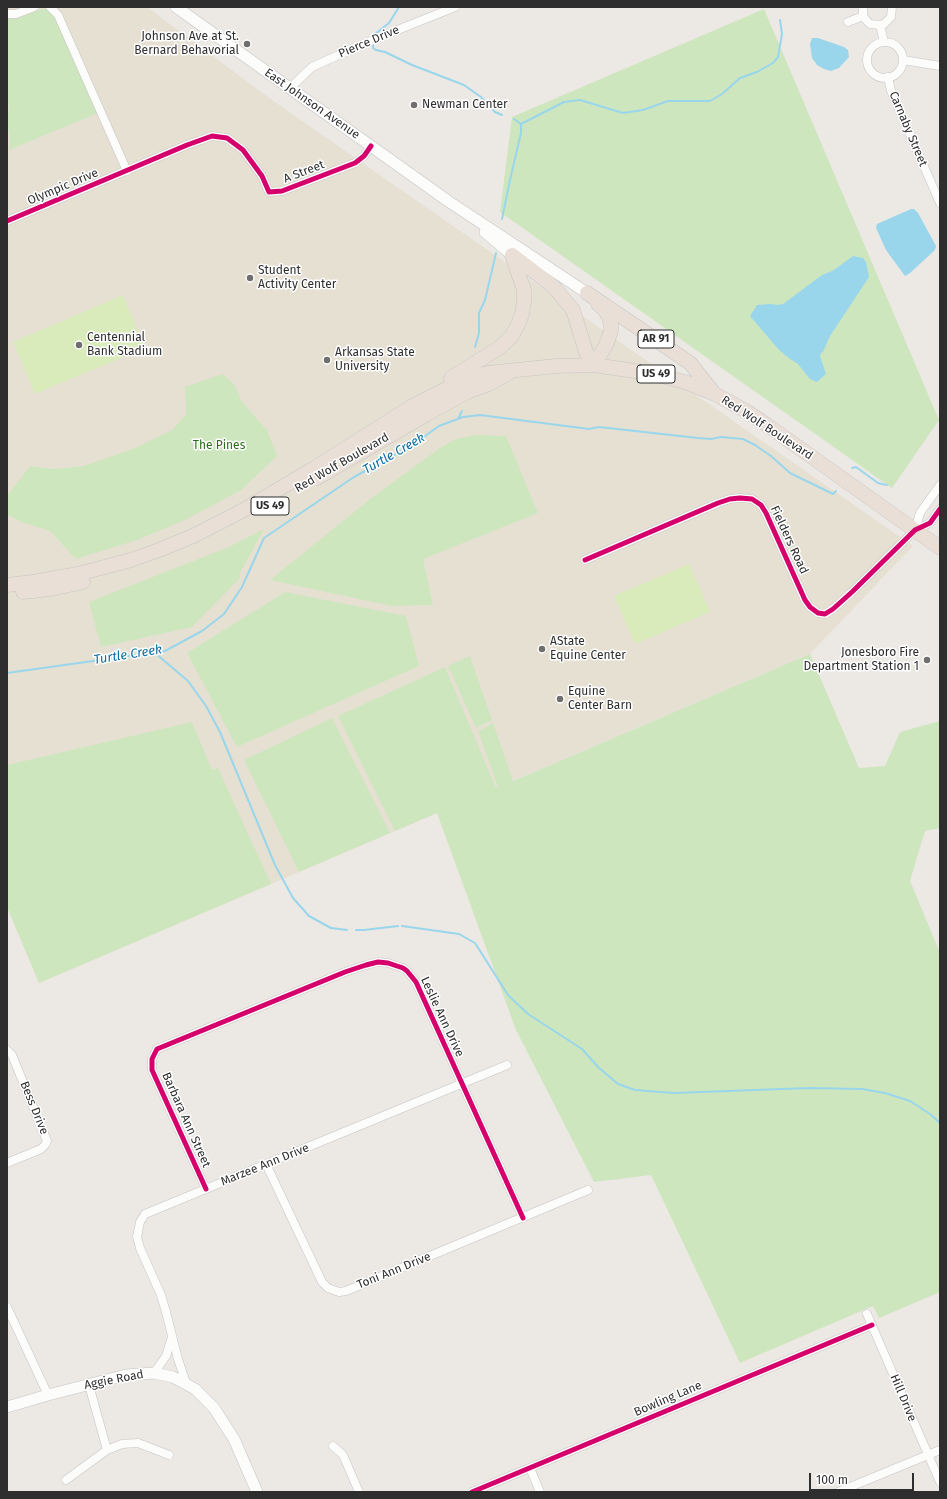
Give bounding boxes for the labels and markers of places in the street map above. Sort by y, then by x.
place label: Johnson Ave at St. Bernard Behavorial [134,30,239,58]
marker: Johnson Ave at St. Bernard Behavorial [242,39,252,49]
place label: Newman Center [422,98,508,112]
marker: Newman Center [409,100,419,110]
place label: Student Activity Center [258,264,336,292]
marker: Student Activity Center [245,273,255,283]
place label: Centennial Bank Stadium [87,331,162,359]
marker: Centennial Bank Stadium [74,340,84,350]
place label: Arkansas State University [335,346,415,374]
marker: Arkansas State University [322,355,332,365]
place label: AState Equine Center [550,635,626,663]
marker: AState Equine Center [537,644,547,654]
place label: Jonesboro Fire Department Station 1 [803,646,919,674]
marker: Jonesboro Fire Department Station 1 [922,655,932,665]
place label: Equine Center Barn [568,685,632,713]
marker: Equine Center Barn [555,694,565,704]

